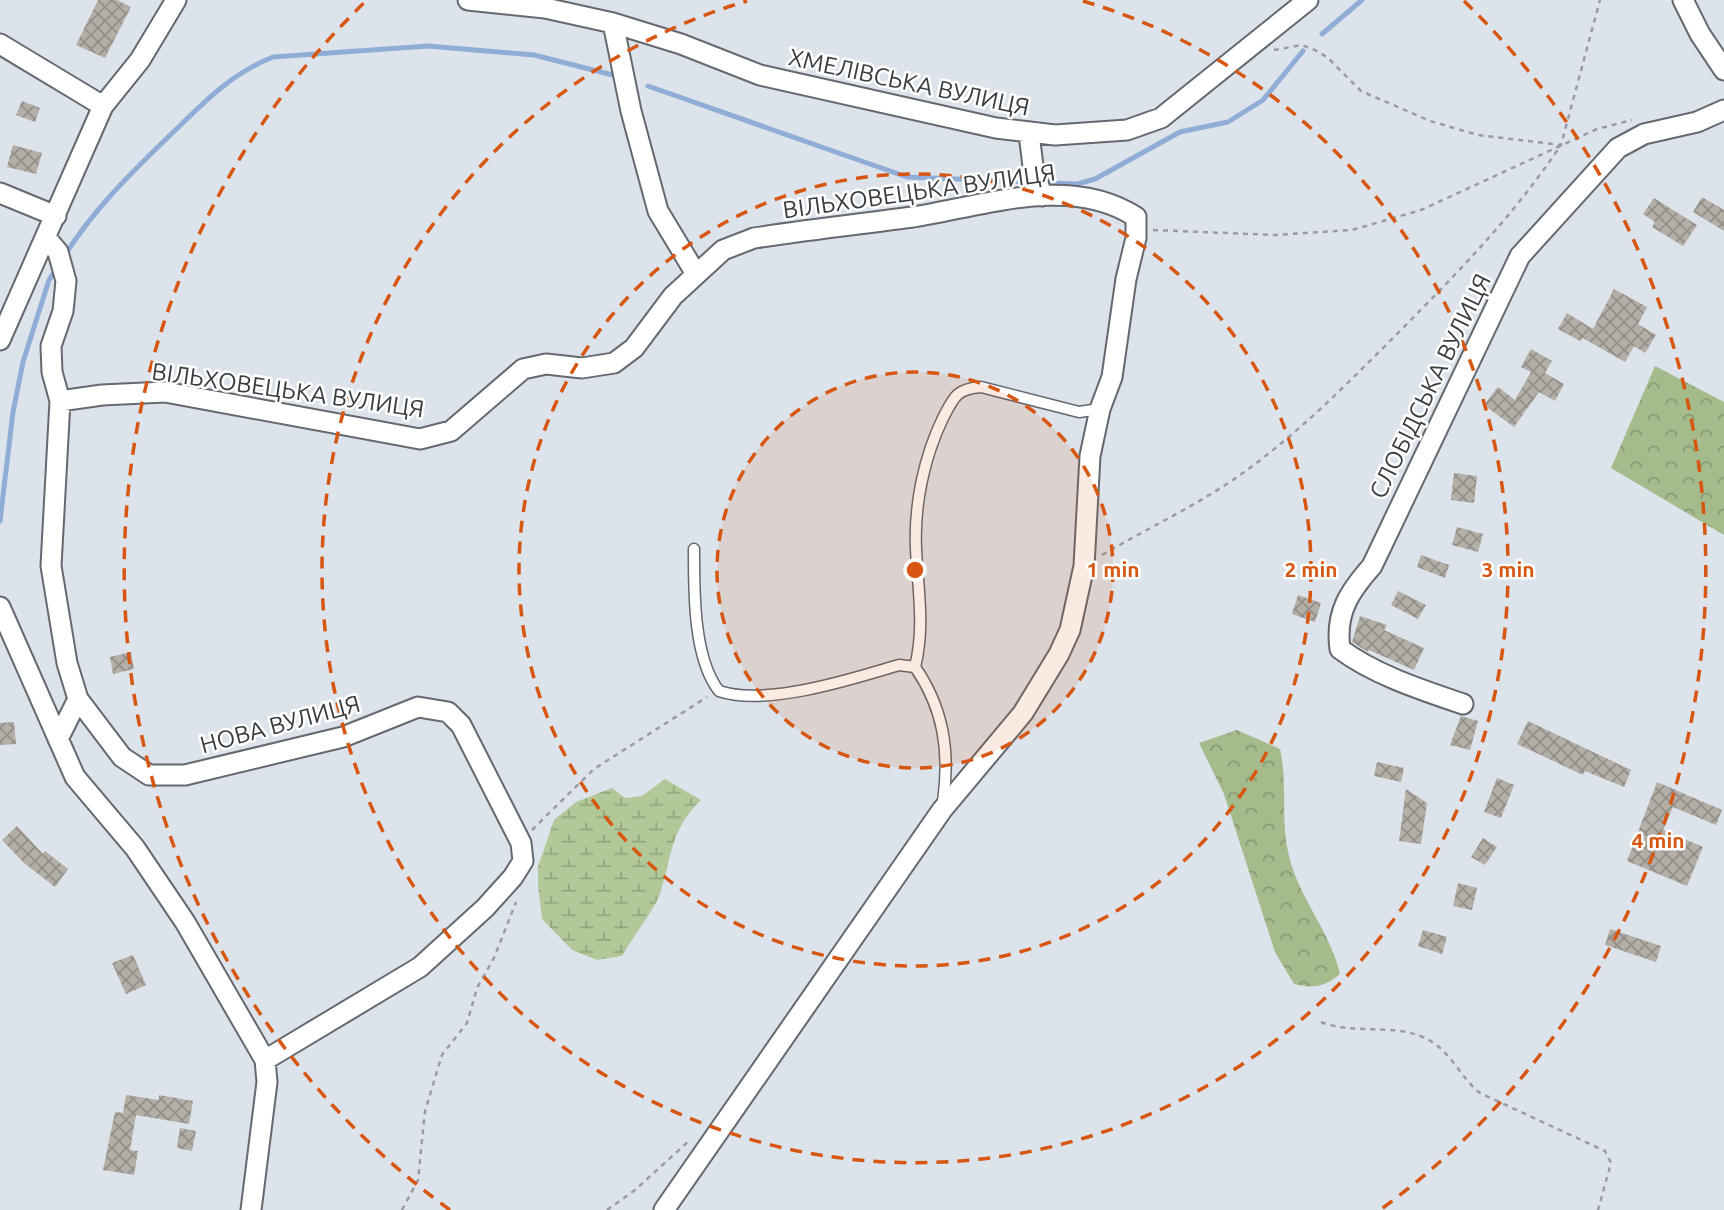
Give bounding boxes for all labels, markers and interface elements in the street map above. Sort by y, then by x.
street label: ХМЕЛІВСЬКА ВУЛИЦЯ [786,43,1032,121]
street label: ВІЛЬХОВЕЦЬКА ВУЛИЦЯ [781,159,1057,223]
street label: СЛОБІДСЬКА ВУЛИЦЯ [1364,269,1496,503]
street label: ВІЛЬХОВЕЦЬКА ВУЛИЦЯ [150,358,426,422]
text: 1 min [1086,557,1140,581]
text: 2 min [1284,557,1338,581]
text: 3 min [1481,557,1535,581]
centre of rings [903,558,927,582]
street label: НОВА ВУЛИЦЯ [197,690,363,758]
text: 4 min [1631,828,1685,852]

